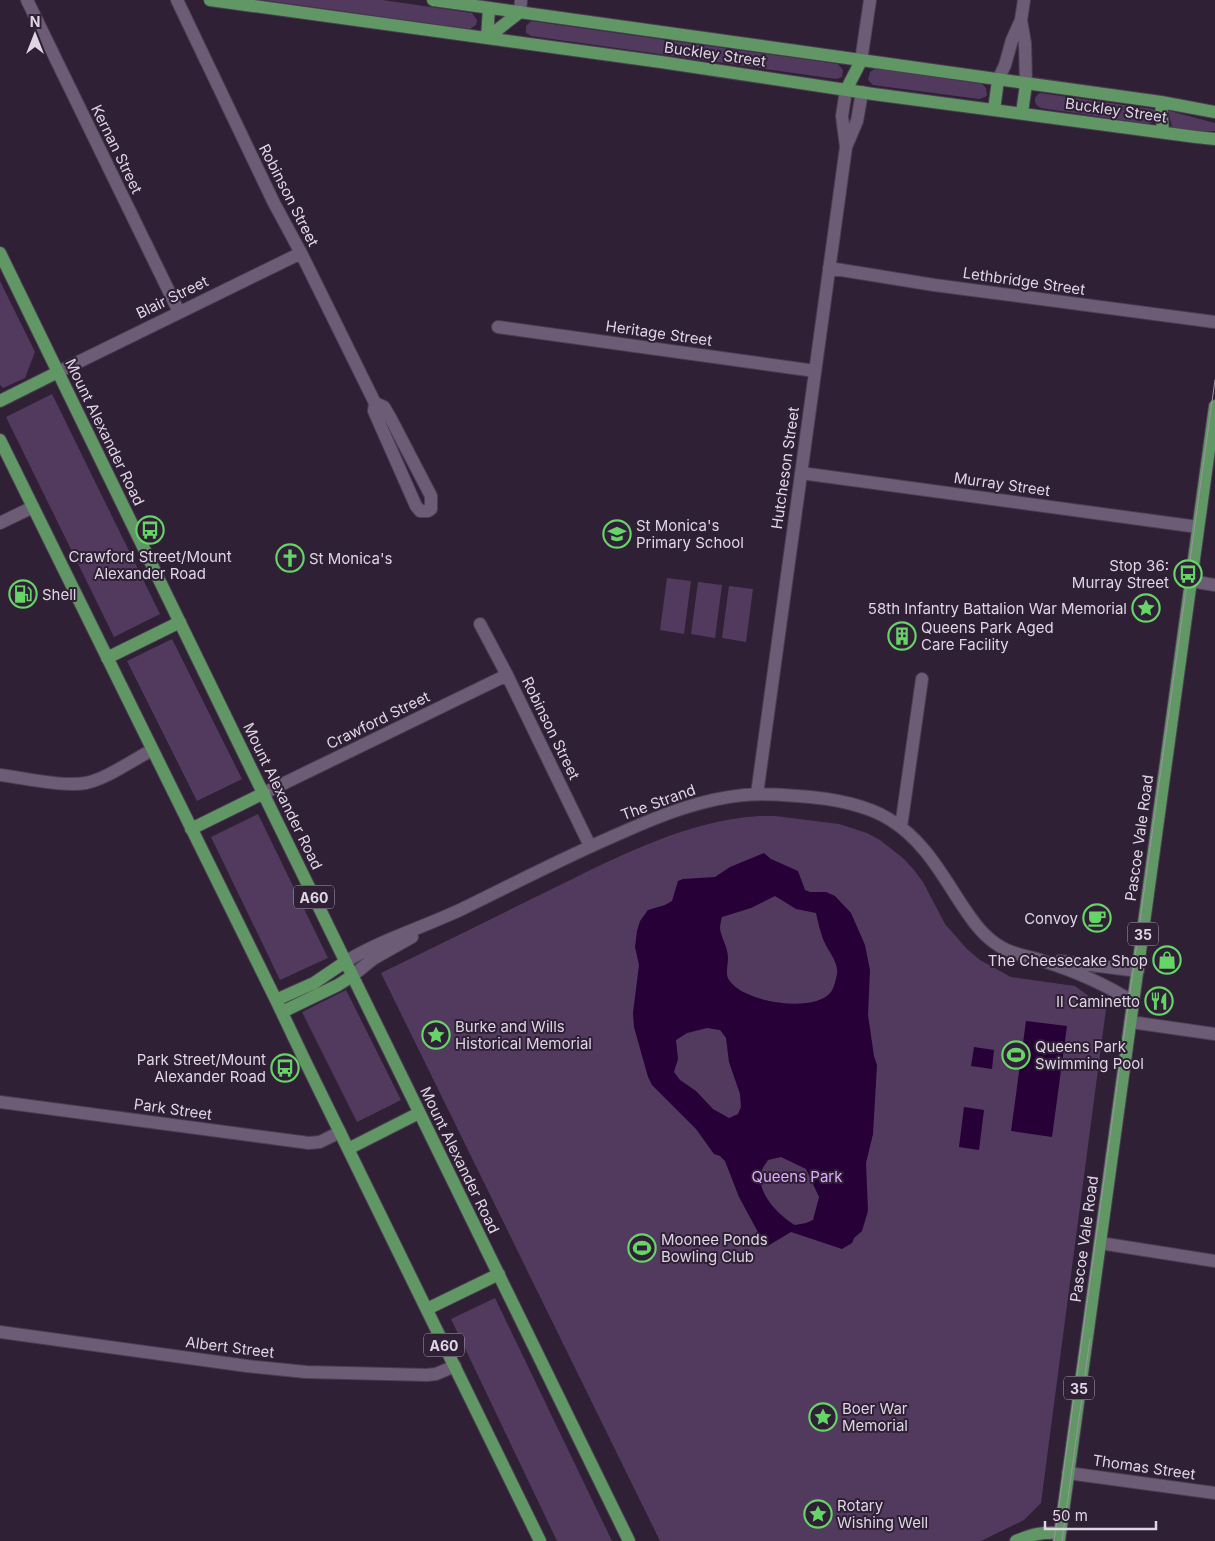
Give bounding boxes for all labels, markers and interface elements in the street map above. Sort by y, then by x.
north arrow [10,10,60,60]
text: N [30,13,40,30]
street label: Buckley Street [663,37,767,71]
street label: Buckley Street [1064,93,1168,127]
street label: Kernan Street [87,101,147,197]
street label: Robinson Street [255,141,323,249]
street label: Lethbridge Street [962,263,1086,299]
street label: Blair Street [133,271,211,323]
street label: Heritage Street [605,316,714,350]
street label: Mount Alexander Road [61,355,149,509]
street label: Hutcheson Street [767,406,803,530]
street label: Murray Street [953,468,1051,500]
bus stop icon: Crawford Street/Mount Alexander Road [135,515,165,545]
place label: St Monica's Primary School [636,516,744,552]
school or university icon: St Monica's Primary School [602,519,632,549]
church icon: St Monica's [275,543,305,573]
place label: Crawford Street/Mount Alexander Road [68,547,232,583]
place label: St Monica's [309,549,392,568]
place label: Stop 36: Murray Street [1072,556,1169,592]
bus stop icon: Stop 36: Murray Street [1173,559,1203,589]
fuel station icon: Shell [8,579,38,609]
place label: Shell [42,585,77,604]
place icon: 58th Infantry Battalion War Memorial [1131,593,1161,623]
place label: 58th Infantry Battalion War Memorial [868,599,1127,618]
place label: Queens Park Aged Care Facility [921,618,1054,654]
building icon: Queens Park Aged Care Facility [887,621,917,651]
street label: Robinson Street [518,673,584,783]
street label: Crawford Street [323,687,433,753]
street label: Mount Alexander Road [239,719,327,873]
street label: Pascoe Vale Road [1121,774,1157,902]
street label: The Strand [618,780,698,824]
road number: A60 [294,886,334,909]
cafe icon: Convoy [1082,903,1112,933]
place label: Convoy [1024,909,1079,928]
road number: 35 [1128,922,1158,946]
shop icon: The Cheesecake Shop [1152,945,1182,975]
place label: The Cheesecake Shop [988,951,1148,970]
restaurant icon: Il Caminetto [1144,986,1174,1016]
place label: Il Caminetto [1056,992,1140,1011]
place label: Burke and Wills Historical Memorial [455,1017,592,1053]
place icon: Burke and Wills Historical Memorial [421,1020,451,1050]
place label: Queens Park Swimming Pool [1035,1037,1144,1073]
sports icon: Queens Park Swimming Pool [1001,1040,1031,1070]
place label: Park Street/Mount Alexander Road [137,1050,266,1086]
bus stop icon: Park Street/Mount Alexander Road [270,1053,300,1083]
street label: Mount Alexander Road [416,1083,504,1237]
street label: Park Street [133,1094,213,1124]
park label: Queens Park [752,1167,843,1186]
street label: Pascoe Vale Road [1066,1175,1102,1303]
place label: Moonee Ponds Bowling Club [661,1230,768,1266]
sports icon: Moonee Ponds Bowling Club [627,1233,657,1263]
street label: Albert Street [185,1332,276,1362]
road number: A60 [424,1334,464,1356]
road number: 35 [1064,1376,1094,1400]
place label: Boer War Memorial [842,1399,908,1435]
place icon: Boer War Memorial [808,1402,838,1432]
street label: Thomas Street [1091,1450,1197,1484]
place label: Rotary Wishing Well [837,1496,928,1532]
scale bar [1045,1498,1156,1530]
place icon: Rotary Wishing Well [803,1499,833,1529]
text: 50 m [1052,1506,1088,1525]

